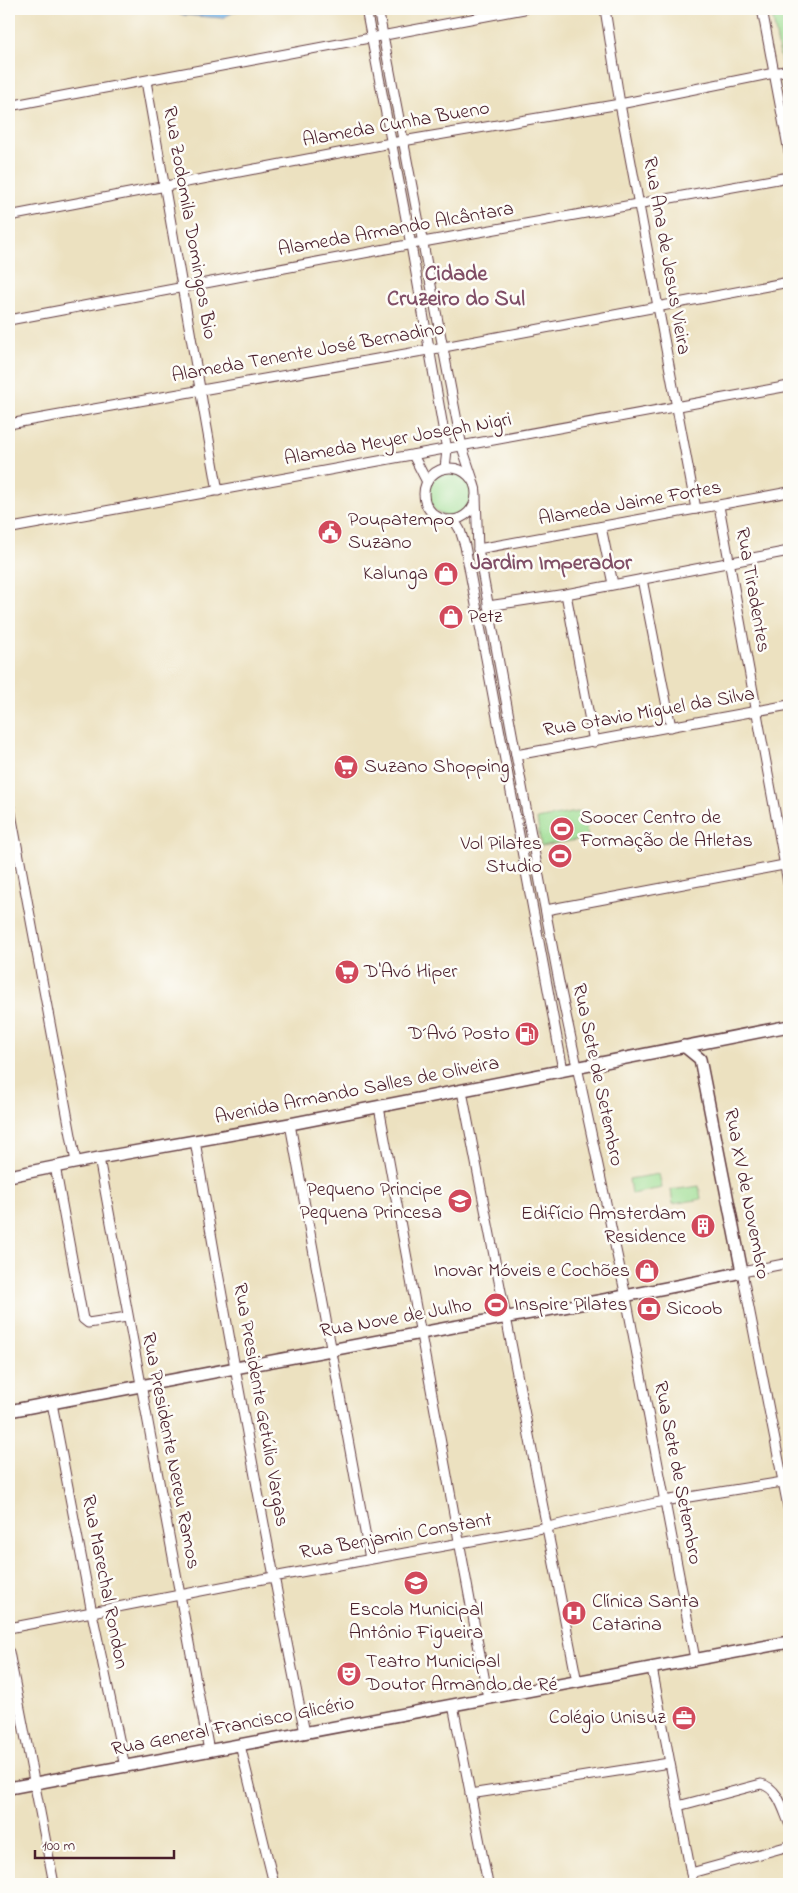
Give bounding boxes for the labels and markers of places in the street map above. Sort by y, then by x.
place label: Poupatempo Suzano [348,506,454,558]
public building icon: Poupatempo Suzano [317,519,343,545]
place label: Kalunga [363,560,428,590]
shop icon: Kalunga [433,561,459,587]
place label: Petz [468,603,503,632]
shop icon: Petz [438,604,464,630]
place label: Suzano Shopping [364,753,510,783]
supermarket icon: Suzano Shopping [333,754,359,780]
place label: Soocer Centro de Formação de Atletas [579,804,753,856]
sports icon: Soocer Centro de Formação de Atletas [549,816,575,842]
place label: Vol Pilates Studio [459,830,542,882]
sports icon: Vol Pilates Studio [547,843,573,869]
place label: D'Avó Hiper [363,958,458,987]
supermarket icon: D'Avó Hiper [334,959,360,985]
place label: D´Avó Posto [407,1020,510,1049]
fuel station icon: D´Avó Posto [514,1021,540,1047]
place label: Pequeno Principe Pequena Princesa [299,1176,442,1228]
school or university icon: Pequeno Principe Pequena Princesa [447,1188,473,1214]
place label: Edifício Amsterdam Residence [521,1200,686,1252]
building icon: Edifício Amsterdam Residence [690,1213,716,1239]
place label: Inovar Móveis e Cochões [433,1257,630,1286]
shop icon: Inovar Móveis e Cochões [634,1258,660,1284]
place label: Inspire Pilates [514,1291,627,1320]
sports icon: Inspire Pilates [483,1292,509,1318]
place label: Sicoob [666,1295,723,1324]
bank icon: Sicoob [636,1296,662,1322]
school or university icon: Escola Municipal Antônio Figueira [403,1570,429,1596]
place label: Clínica Santa Catarina [592,1588,699,1640]
place label: Escola Municipal Antônio Figueira [349,1596,483,1649]
hospital icon: Clínica Santa Catarina [561,1600,587,1626]
place label: Teatro Municipal Doutor Armando de Ré [365,1648,557,1700]
theatre icon: Teatro Municipal Doutor Armando de Ré [336,1661,362,1687]
place label: Colégio Unisuz [549,1704,667,1734]
office icon: Colégio Unisuz [671,1705,697,1731]

